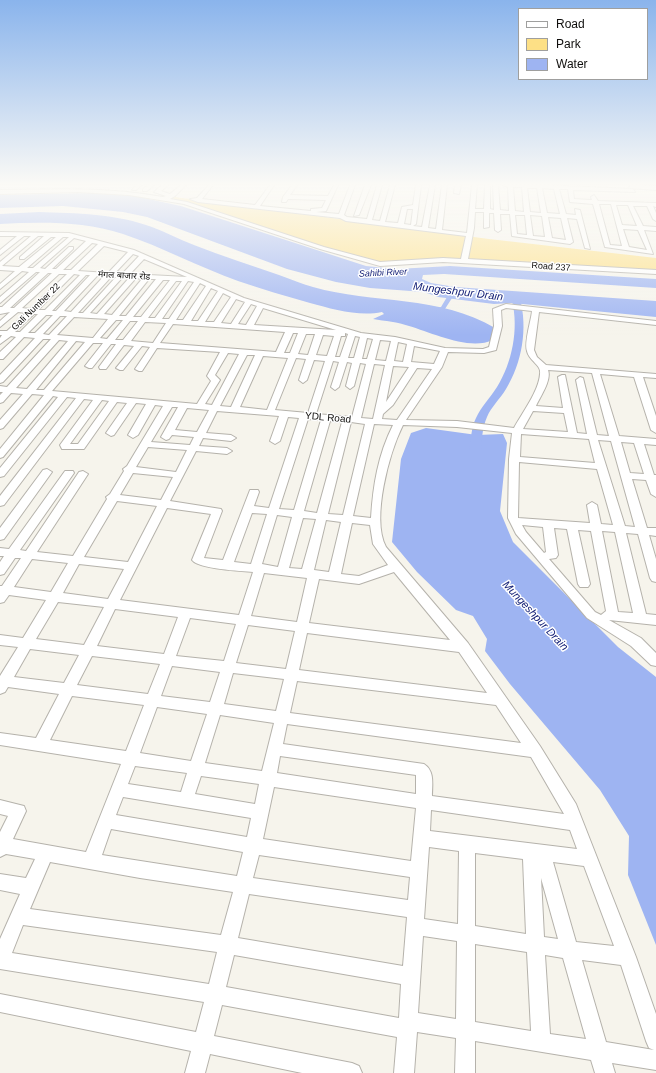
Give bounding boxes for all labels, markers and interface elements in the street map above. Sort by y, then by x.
legend [518,8,648,80]
text: Road [556,17,585,31]
text: Park [556,37,581,51]
text: Water [556,57,588,71]
street label: Road 237 [531,260,571,274]
water label: Sahibi River [358,266,408,280]
street label: मंगल बाजार रोड [97,269,151,283]
water label: Mungeshpur Drain [412,280,504,304]
street label: Gali Number 22 [10,281,62,333]
street label: YDL Road [304,410,352,426]
water label: Mungeshpur Drain [499,578,571,654]

